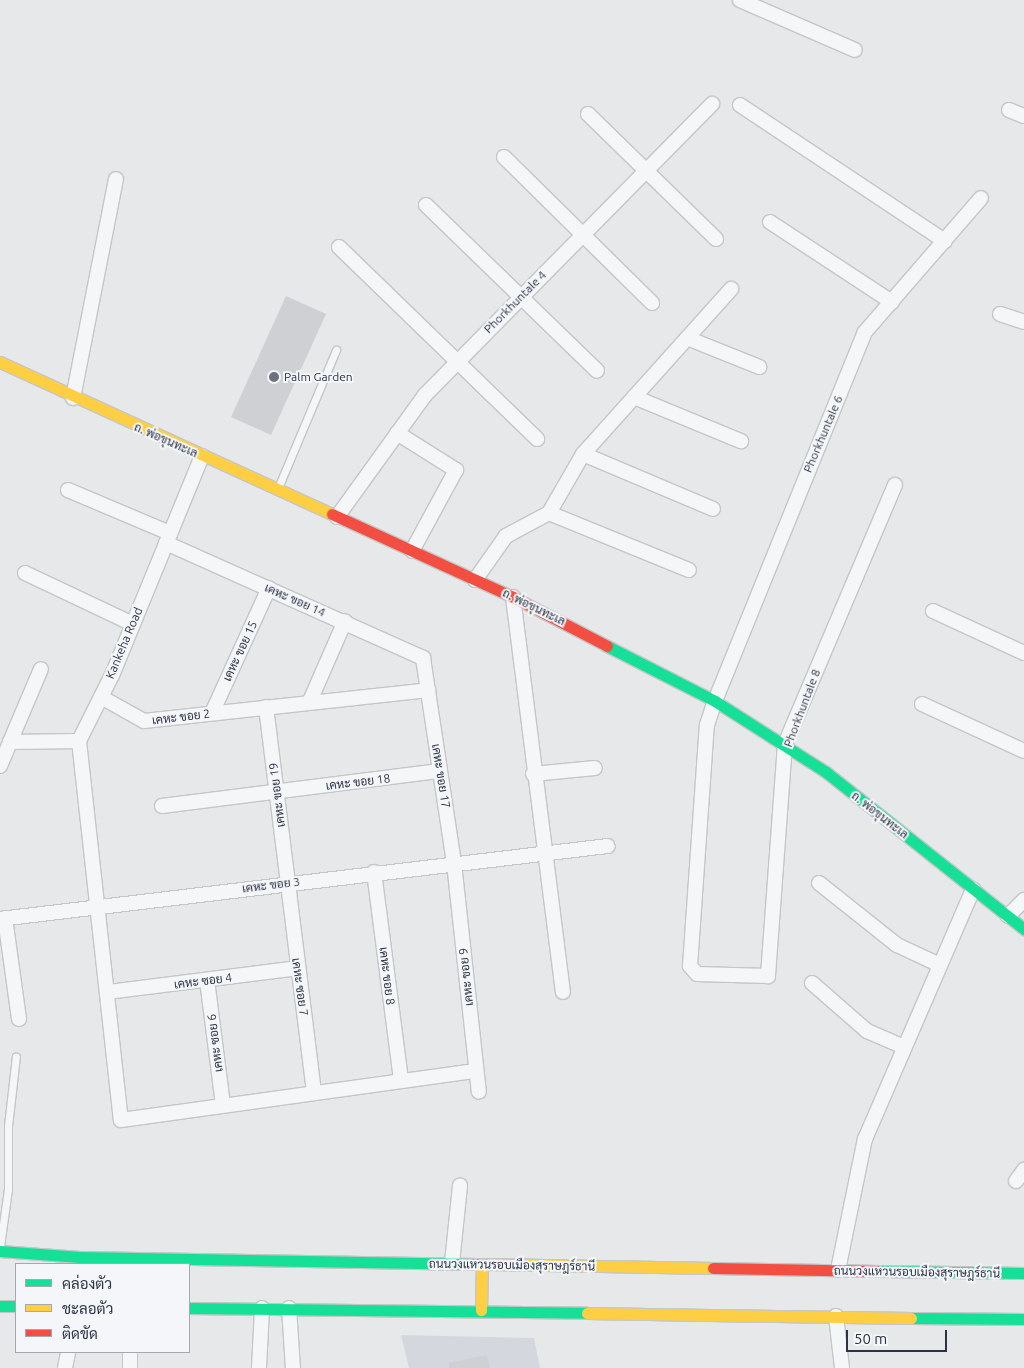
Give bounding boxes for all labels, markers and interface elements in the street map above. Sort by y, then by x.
street label: Phorkhuntale 4 [481,268,549,336]
place label: Palm Garden [284,370,353,384]
marker: Palm Garden [268,371,280,383]
street label: Phorkhuntale 6 [800,393,846,475]
street label: ถ. พ่อขุนทะเล [132,420,200,460]
street label: เคหะ ขอย 14 [262,580,328,620]
street label: ถ. พ่อขุนทะเล [500,586,568,628]
street label: Kankeha Road [102,605,146,681]
street label: เคหะ ขอย 15 [220,618,260,684]
street label: Phorkhuntale 8 [781,667,823,749]
street label: เคหะ ขอย 2 [151,706,211,728]
street label: เคหะ ขอย 17 [429,743,453,809]
street label: เคหะ ขอย 19 [266,762,288,828]
street label: เคหะ ขอย 18 [325,771,391,793]
street label: ถ. พ่อขุนทะเล [849,788,911,842]
street label: เคหะ ขอย 3 [241,874,301,896]
street label: เคหะ ขอย 8 [376,946,398,1006]
street label: เคหะ ขอย 9 [456,947,476,1007]
street label: เคหะ ซอย 7 [289,957,311,1017]
street label: เคหะ ซอย 4 [173,970,233,992]
street label: เคหะ ซอย 6 [204,1013,226,1073]
street label: ถนนวงแหวนรอบเมืองสุราษฎร์ธานี [429,1256,595,1274]
legend [15,1263,190,1353]
street label: ถนนวงแหวนรอบเมืองสุราษฎร์ธานี [834,1263,1000,1281]
text: คล่องตัว [62,1275,112,1292]
text: ชะลอตัว [62,1300,113,1317]
scale bar [849,1320,950,1352]
text: ติดขัด [62,1325,98,1342]
text: 50 m [854,1330,887,1347]

